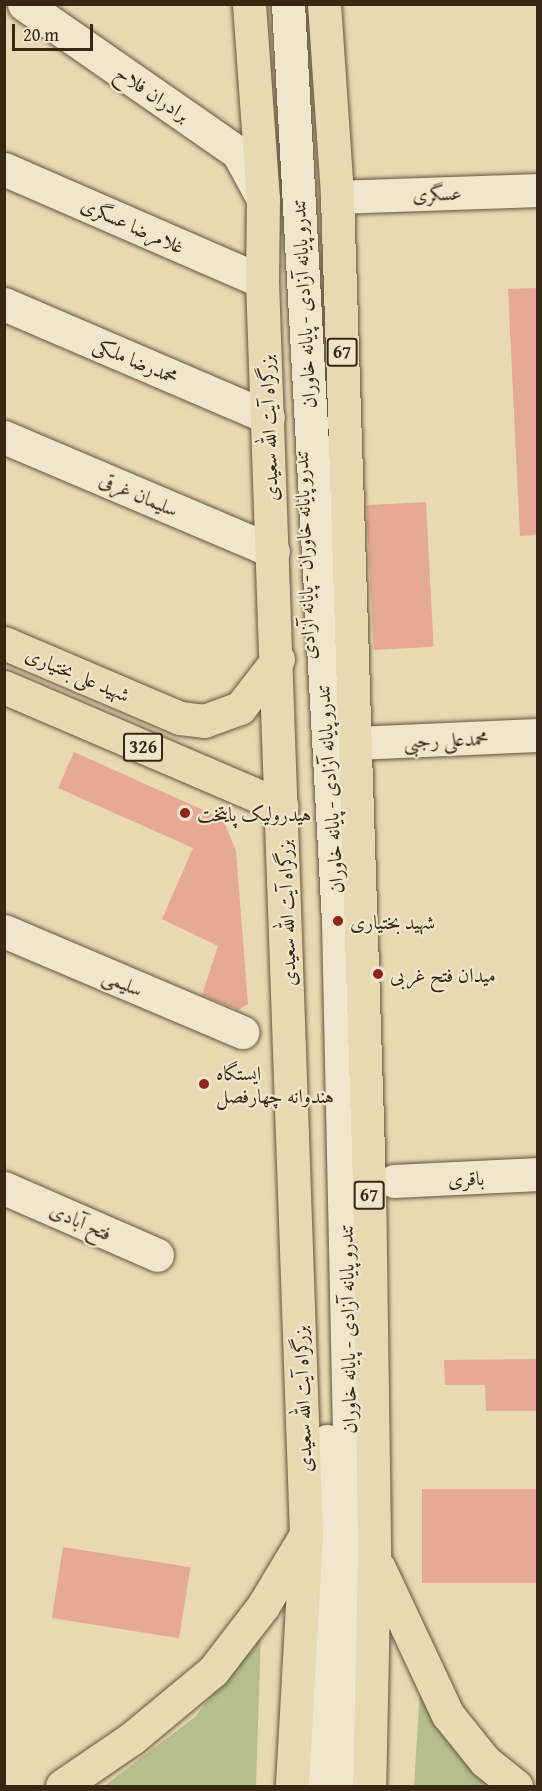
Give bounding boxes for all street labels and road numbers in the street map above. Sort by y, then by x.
street label: برادران فلاح [111,60,195,126]
street label: عسگری [412,180,462,206]
street label: غلامرضا عسگری [78,192,188,258]
street label: تندرو پایانه آزادی - پایانه خاوران [286,199,320,409]
street label: محمدرضا ملکی [90,331,182,389]
road number: 67 [326,337,358,367]
street label: بزرگراه آیت الله سعیدی [253,354,283,502]
street label: تندرو پایانه خاوران - پایانه آزادی [288,450,320,660]
street label: سلیمان غرقی [96,467,182,521]
street label: شهید علی بختیاری [22,641,134,707]
street label: تندرو پایانه آزادی - پایانه خاوران [310,684,348,894]
street label: محمدعلی رجبی [403,726,489,752]
road number: 326 [122,732,164,762]
street label: بزرگراه آیت الله سعیدی [271,839,301,987]
street label: سلیمی [99,963,147,1001]
street label: باقری [447,1165,485,1191]
road number: 67 [352,1180,386,1210]
street label: فتح آبادی [46,1197,116,1245]
street label: تندرو پایانه آزادی - پایانه خاوران [333,1224,361,1434]
street label: بزرگراه آیت الله سعیدی [287,1325,317,1473]

